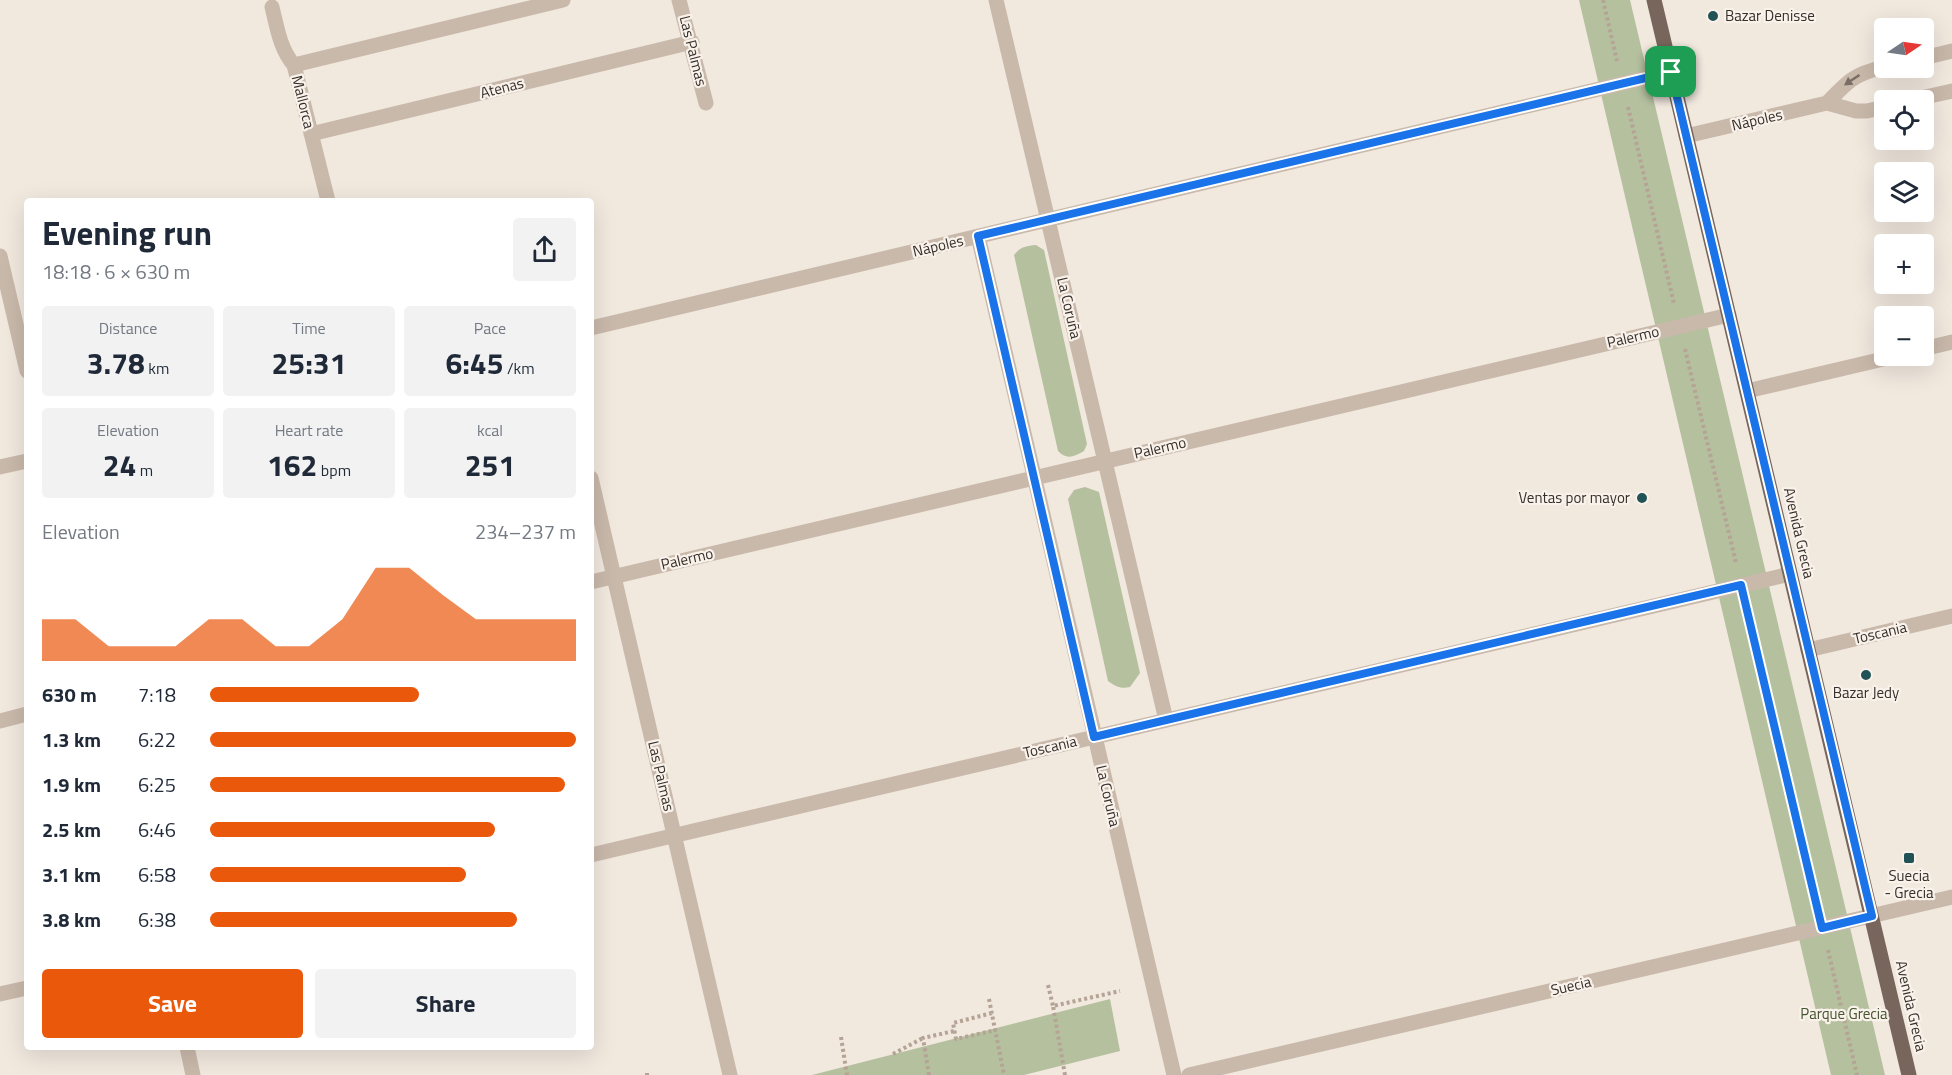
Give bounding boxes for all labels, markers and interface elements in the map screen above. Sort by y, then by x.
place label: Bazar Denisse [1725,4,1815,27]
marker: Bazar Denisse [1706,9,1720,23]
street label: Las Palmas [674,13,713,89]
north arrow [1874,18,1934,78]
map controls [1874,18,1934,366]
pin [1645,46,1696,97]
icon: arrive [1654,55,1687,88]
street label: Atenas [478,71,526,104]
street label: Mallorca [286,73,321,131]
one-way arrow [1844,74,1861,85]
button: locate [1874,90,1934,150]
street label: Nápoles [1729,103,1785,137]
button: layers [1874,162,1934,222]
text: Evening run [42,208,212,258]
button: share [513,218,576,281]
street label: Nápoles [910,229,966,263]
button: + [1874,234,1934,294]
text: 18:18 · 6 × 630 m [42,256,190,287]
street label: La Coruña [1051,275,1088,341]
button: − [1874,306,1934,366]
text: Distance [99,316,157,340]
text: Time [292,316,326,340]
text: Pace [474,316,506,340]
street label: Palermo [1604,319,1661,354]
text: 3.78 [87,340,145,386]
text: 25:31 [272,340,346,386]
text: 6:45 [445,340,503,386]
text: km [145,356,169,380]
text: /km [503,356,535,380]
text: Elevation [97,418,159,442]
text: Heart rate [275,418,343,442]
text: kcal [477,418,503,442]
street label: Palermo [1131,430,1188,465]
text: 24 [103,442,136,488]
text: 162 [267,442,317,488]
text: 251 [465,442,515,488]
text: m [136,458,153,482]
text: bpm [317,458,351,482]
street label: Avenida Grecia [1778,485,1821,581]
place label: Ventas por mayor [1519,486,1630,509]
marker: Ventas por mayor [1635,491,1649,505]
text: Elevation [42,516,120,547]
text: 234–237 m [475,516,576,547]
street label: Palermo [658,541,715,576]
street label: Toscania [1851,615,1909,650]
marker: Bazar Jedy [1859,668,1873,682]
text: 630 m [42,679,97,710]
text: 7:18 [138,679,176,710]
place label: Bazar Jedy [1833,681,1899,704]
text: 1.3 km [42,724,101,755]
text: 6:22 [138,724,176,755]
street label: Toscania [1021,729,1079,764]
street label: Las Palmas [642,738,681,813]
street label: La Coruña [1090,763,1127,829]
text: 1.9 km [42,769,101,800]
text: 6:25 [138,769,176,800]
text: 2.5 km [42,814,101,845]
text: 6:46 [138,814,176,845]
marker: Suecia - Grecia [1902,851,1916,865]
text: 3.1 km [42,859,101,890]
text: 6:58 [138,859,176,890]
place label: Suecia - Grecia [1884,864,1934,904]
text: 3.8 km [42,904,101,935]
text: 6:38 [138,904,176,935]
street label: Avenida Grecia [1890,958,1933,1054]
button: Save [42,969,303,1038]
button: Share [315,969,576,1038]
street label: Suecia [1548,970,1594,1001]
park label: Parque Grecia [1800,1002,1888,1025]

